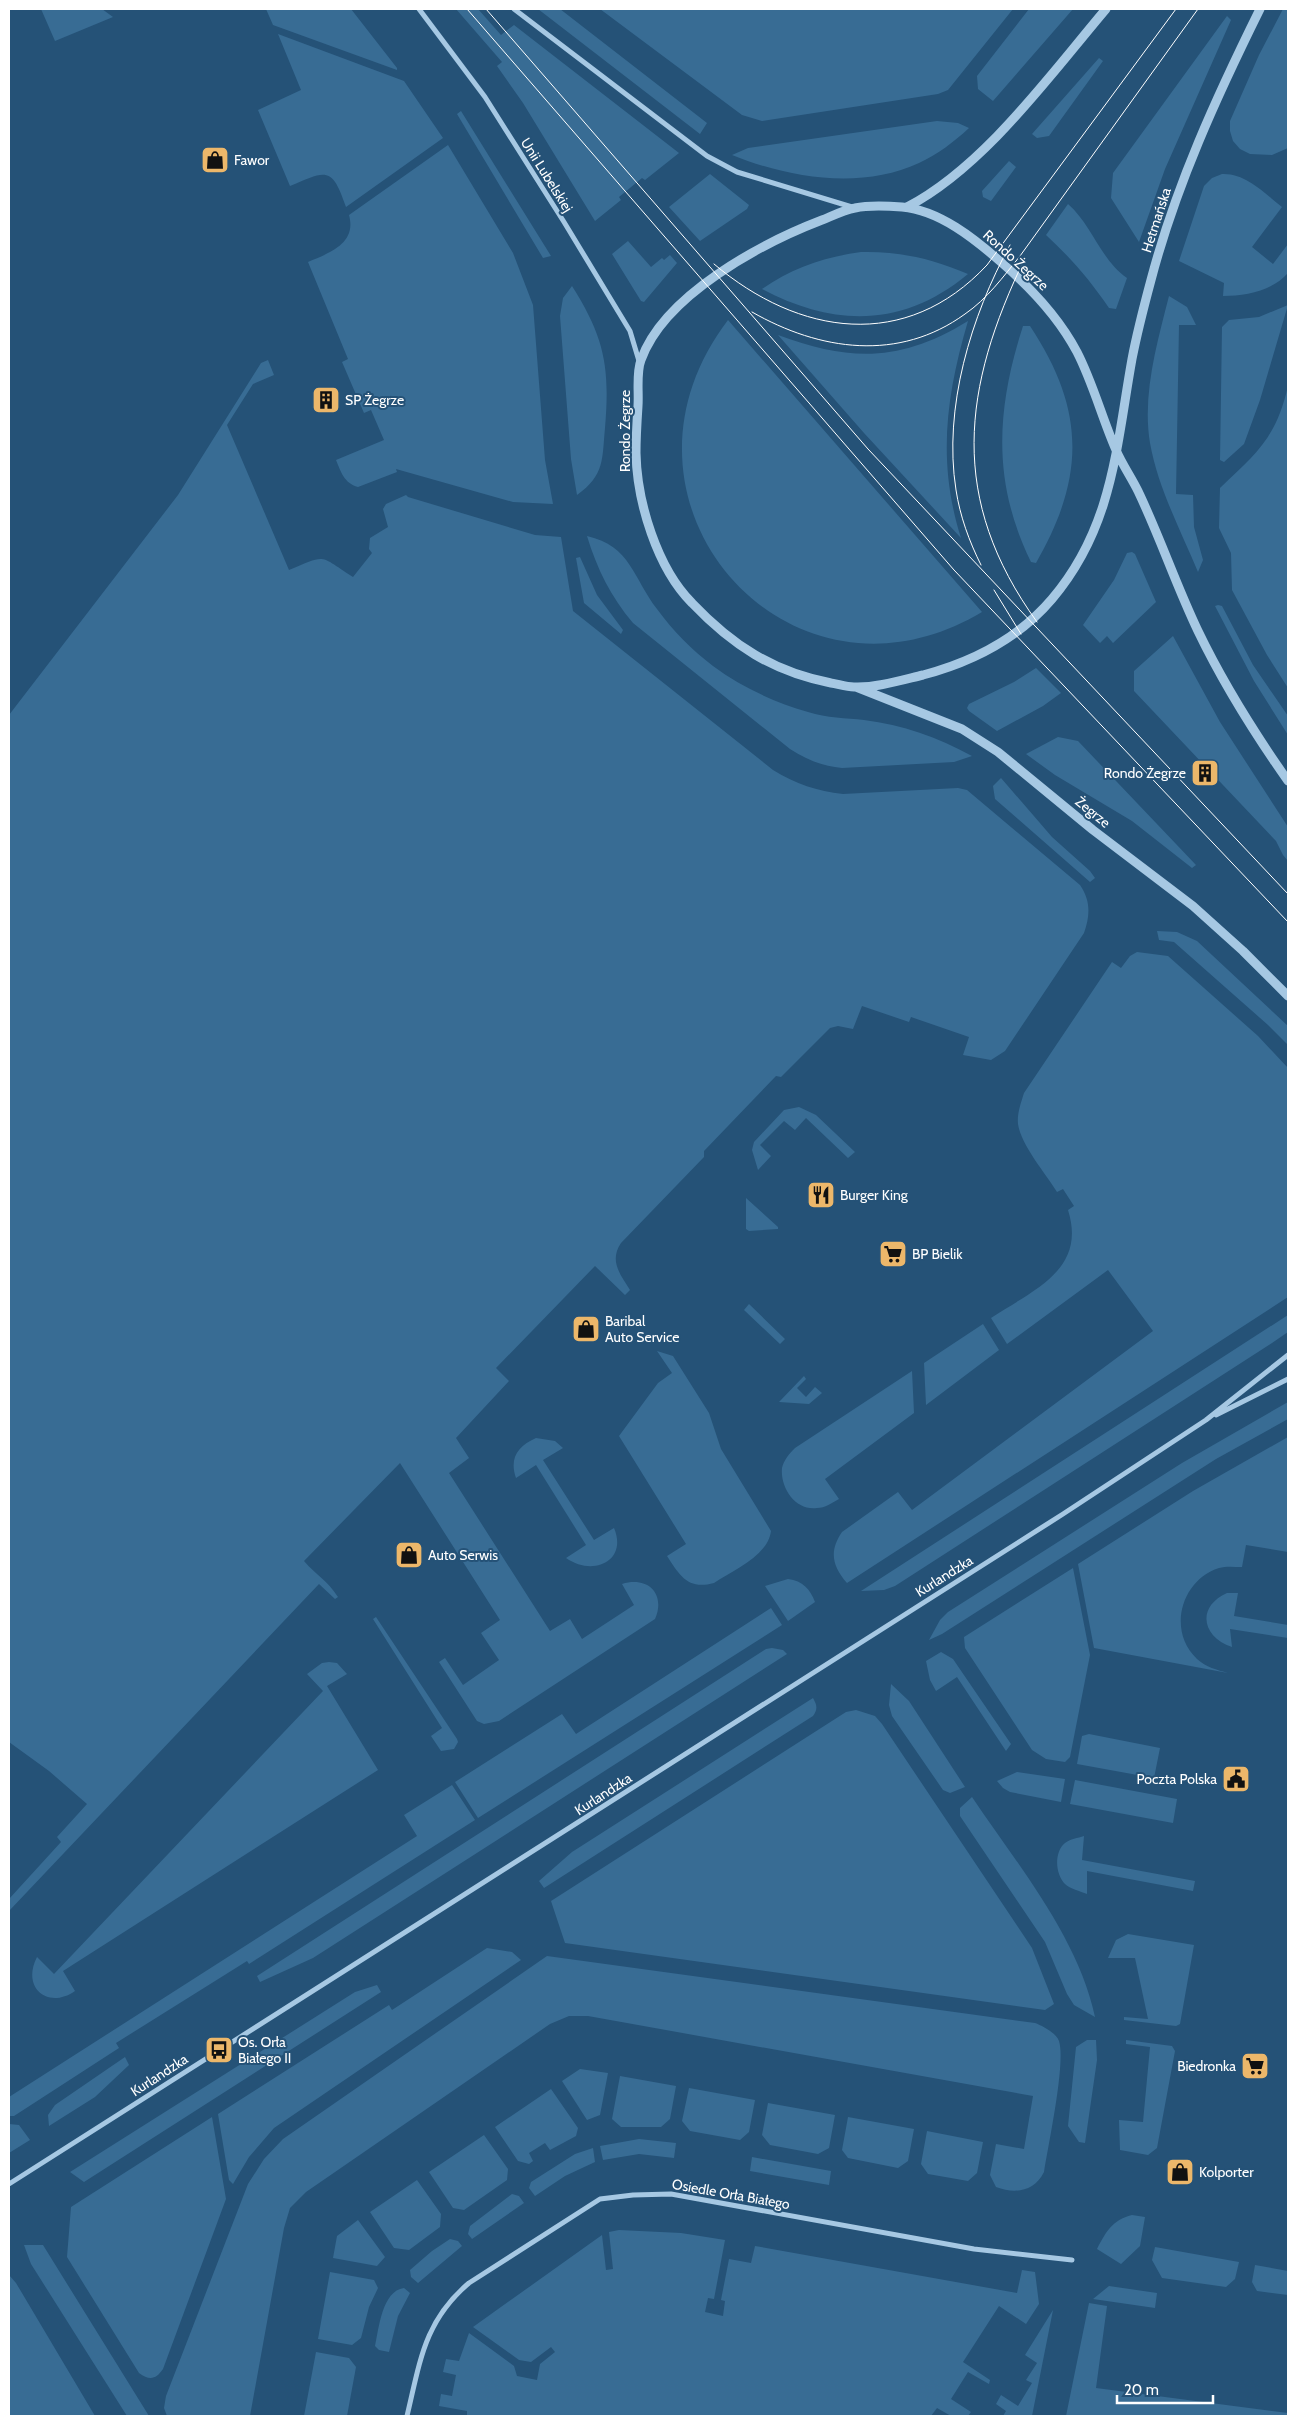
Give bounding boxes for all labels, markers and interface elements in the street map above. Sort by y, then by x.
street label: Unii Lubelskiej [517,134,577,216]
shop icon: Fawor [200,145,230,175]
place label: Fawor [234,151,270,169]
street label: Hetmańska [1137,185,1175,255]
street label: Rondo Żegrze [979,226,1053,294]
building icon: SP Żegrze [311,385,341,415]
street label: Rondo Żegrze [616,390,634,472]
place label: SP Żegrze [345,391,404,409]
building icon: Rondo Żegrze [1190,758,1220,788]
place label: Rondo Żegrze [1104,764,1186,782]
street label: Żegrze [1072,792,1114,832]
restaurant icon: Burger King [806,1180,836,1210]
place label: Burger King [840,1186,909,1204]
supermarket icon: BP Bielik [878,1239,908,1269]
place label: BP Bielik [912,1245,963,1263]
place label: Baribal Auto Service [605,1312,679,1346]
shop icon: Baribal Auto Service [571,1314,601,1344]
shop icon: Auto Serwis [394,1540,424,1570]
place label: Auto Serwis [428,1546,498,1564]
street label: Kurlandzka [912,1551,976,1601]
public building icon: Poczta Polska [1221,1764,1251,1794]
street label: Kurlandzka [571,1769,635,1819]
place label: Poczta Polska [1136,1770,1217,1788]
place label: Os. Orła Białego II [238,2033,291,2067]
bus stop icon: Os. Orła Białego II [204,2035,234,2065]
street label: Kurlandzka [127,2050,191,2100]
supermarket icon: Biedronka [1240,2051,1270,2081]
place label: Biedronka [1177,2057,1236,2075]
shop icon: Kolporter [1165,2157,1195,2187]
place label: Kolporter [1199,2163,1254,2181]
street label: Osiedle Orła Białego [671,2175,792,2213]
scale bar [1117,2372,1213,2404]
text: 20 m [1124,2381,1159,2399]

